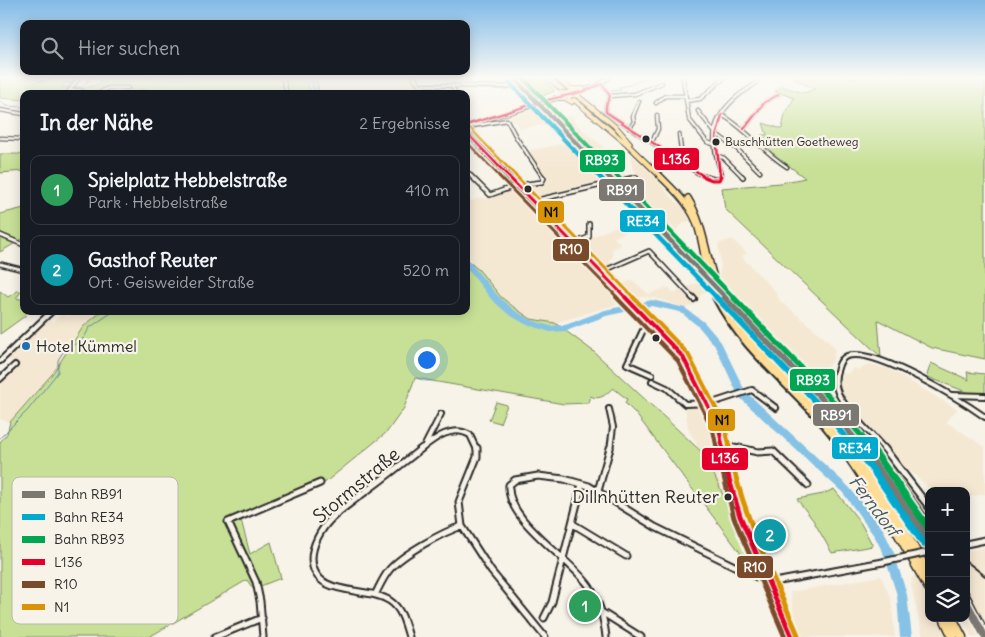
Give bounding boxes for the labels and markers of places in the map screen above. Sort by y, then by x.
unlabelled marker [641,134,651,144]
place label: Buschhütten Goetheweg [725,134,858,149]
marker: Buschhütten Goetheweg [711,137,721,147]
unlabelled marker [523,184,533,194]
unlabelled marker [651,333,661,343]
place label: Hotel Kümmel [36,336,137,356]
marker: Hotel Kümmel [20,340,32,352]
place label: Dillnhütten Reuter [572,485,720,508]
marker: Dillnhütten Reuter [723,492,733,502]
pin: 2 [754,516,786,554]
pin: 1 [569,587,601,625]

